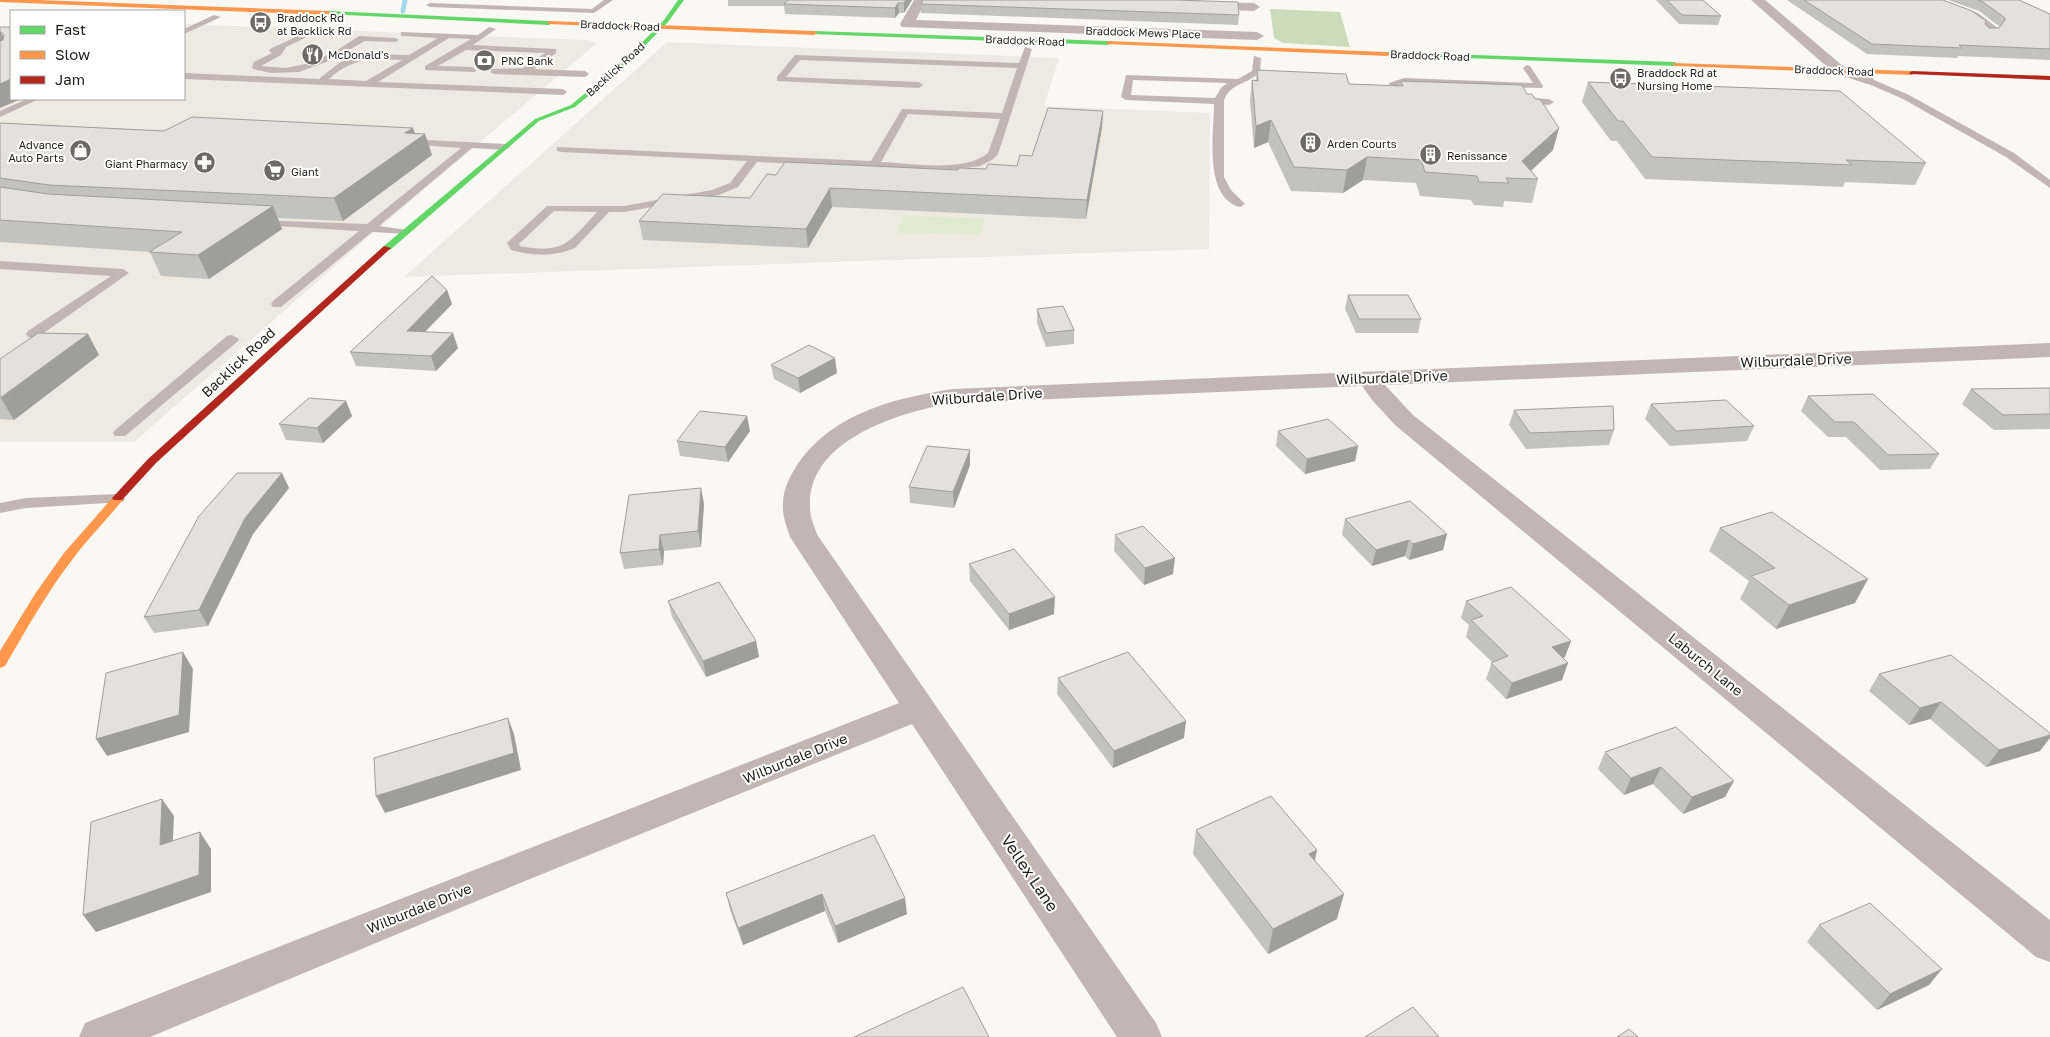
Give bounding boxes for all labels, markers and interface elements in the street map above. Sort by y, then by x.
legend [10,10,185,100]
bus stop icon: Braddock Rd at Backlick Rd [249,11,273,35]
place label: Braddock Rd at Backlick Rd [277,11,352,37]
street label: Braddock Road [580,17,660,33]
text: Fast [55,20,86,38]
street label: Braddock Mews Place [1085,23,1201,41]
street label: Braddock Road [985,32,1065,48]
street label: Backlick Road [583,39,647,99]
restaurant icon: McDonald's [300,42,324,66]
text: Slow [55,45,90,63]
street label: Braddock Road [1390,47,1470,63]
place label: McDonald's [328,48,389,61]
bank icon: PNC Bank [473,48,497,72]
place label: PNC Bank [501,54,553,67]
street label: Braddock Road [1794,62,1874,78]
bus stop icon: Braddock Rd at Nursing Home [1609,66,1633,90]
place label: Braddock Rd at Nursing Home [1637,66,1717,92]
text: Jam [55,70,85,88]
building icon: Arden Courts [1299,131,1323,155]
place label: Arden Courts [1327,137,1397,150]
place label: Advance Auto Parts [8,138,64,164]
shop icon: Advance Auto Parts [68,138,92,162]
building icon: Renissance [1419,143,1443,167]
place label: Renissance [1447,149,1507,162]
pharmacy icon: Giant Pharmacy [192,151,216,175]
place label: Giant Pharmacy [105,157,188,170]
supermarket icon: Giant [263,159,287,183]
place label: Giant [291,165,319,178]
street label: Backlick Road [198,324,278,400]
street label: Wilburdale Drive [1740,350,1852,370]
street label: Wilburdale Drive [1336,367,1448,387]
street label: Wilburdale Drive [931,384,1043,408]
street label: Laburch Lane [1665,629,1747,699]
street label: Wilburdale Drive [740,729,850,787]
street label: Vellex Lane [997,831,1063,915]
street label: Wilburdale Drive [364,879,474,937]

